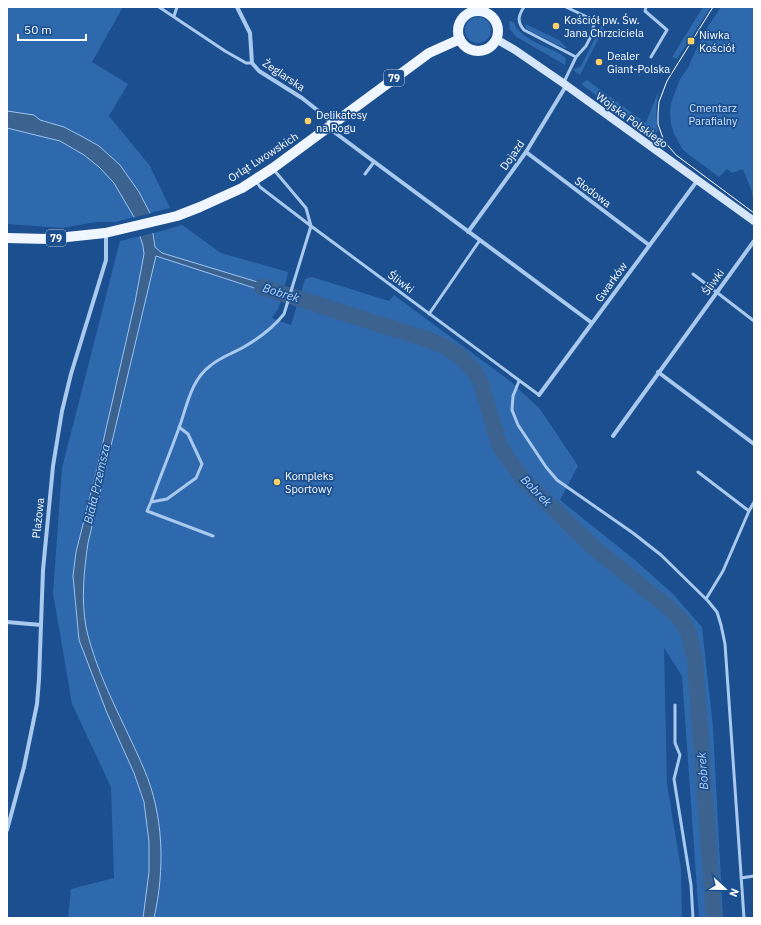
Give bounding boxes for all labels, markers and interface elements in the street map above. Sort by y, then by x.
place label: Kościół pw. Św. Jana Chrzciciela [564,13,644,40]
scale bar [18,16,86,42]
marker: Kościół pw. Św. Jana Chrzciciela [551,21,561,31]
text: 50 m [24,22,52,37]
place label: Niwka Kościół [699,28,735,55]
marker: Niwka Kościół [686,36,696,46]
place label: Dealer Giant-Polska [607,49,670,76]
street label: Żeglarska [260,56,308,94]
marker: Dealer Giant-Polska [594,57,604,67]
road number: 79 [384,70,404,86]
street label: Wojska Polskiego [593,89,671,151]
park label: Cmentarz Parafialny [688,101,738,128]
place label: Delikatesy na Rogu [316,108,368,135]
marker: Delikatesy na Rogu [303,116,313,126]
street label: Orląt Lwowskich [225,129,301,185]
street label: Dojazd [497,137,527,173]
street label: Słodowa [572,174,614,210]
road number: 79 [46,230,66,246]
street label: Gwarków [592,259,631,305]
street label: Śliwki [699,266,727,298]
street label: Śliwki [385,268,417,296]
water label: Bobrek [261,280,302,305]
water label: Biała Przemsza [80,443,113,525]
place label: Kompleks Sportowy [285,469,334,496]
water label: Bobrek [518,472,555,510]
marker: Kompleks Sportowy [272,477,282,487]
street label: Plażowa [29,497,47,539]
water label: Bobrek [694,751,711,790]
north arrow [705,869,745,909]
text: N [726,886,742,899]

